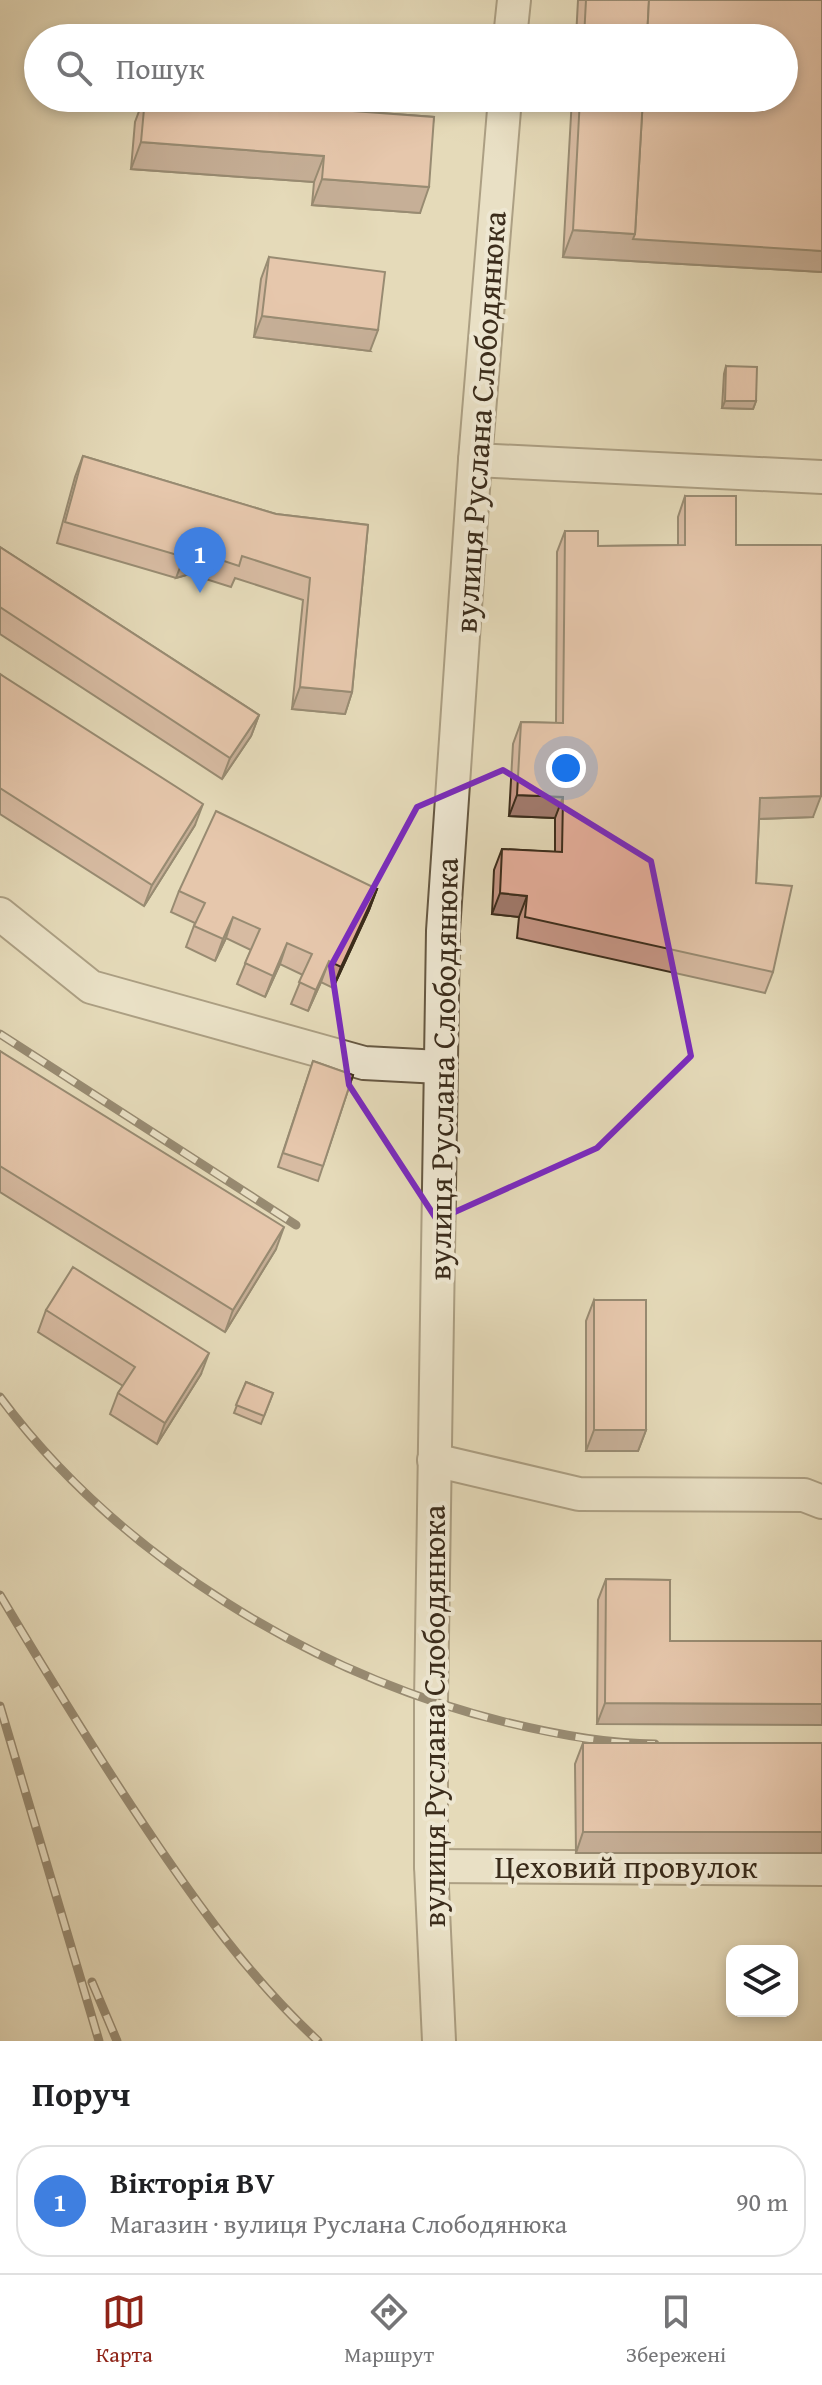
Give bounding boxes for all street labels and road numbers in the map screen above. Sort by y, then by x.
street label: вулиця Руслана Слободянюка [441,209,518,634]
street label: вулиця Руслана Слободянюка [415,856,470,1281]
street label: вулиця Руслана Слободянюка [410,1504,457,1927]
street label: Цеховий провулок [494,1843,758,1890]

